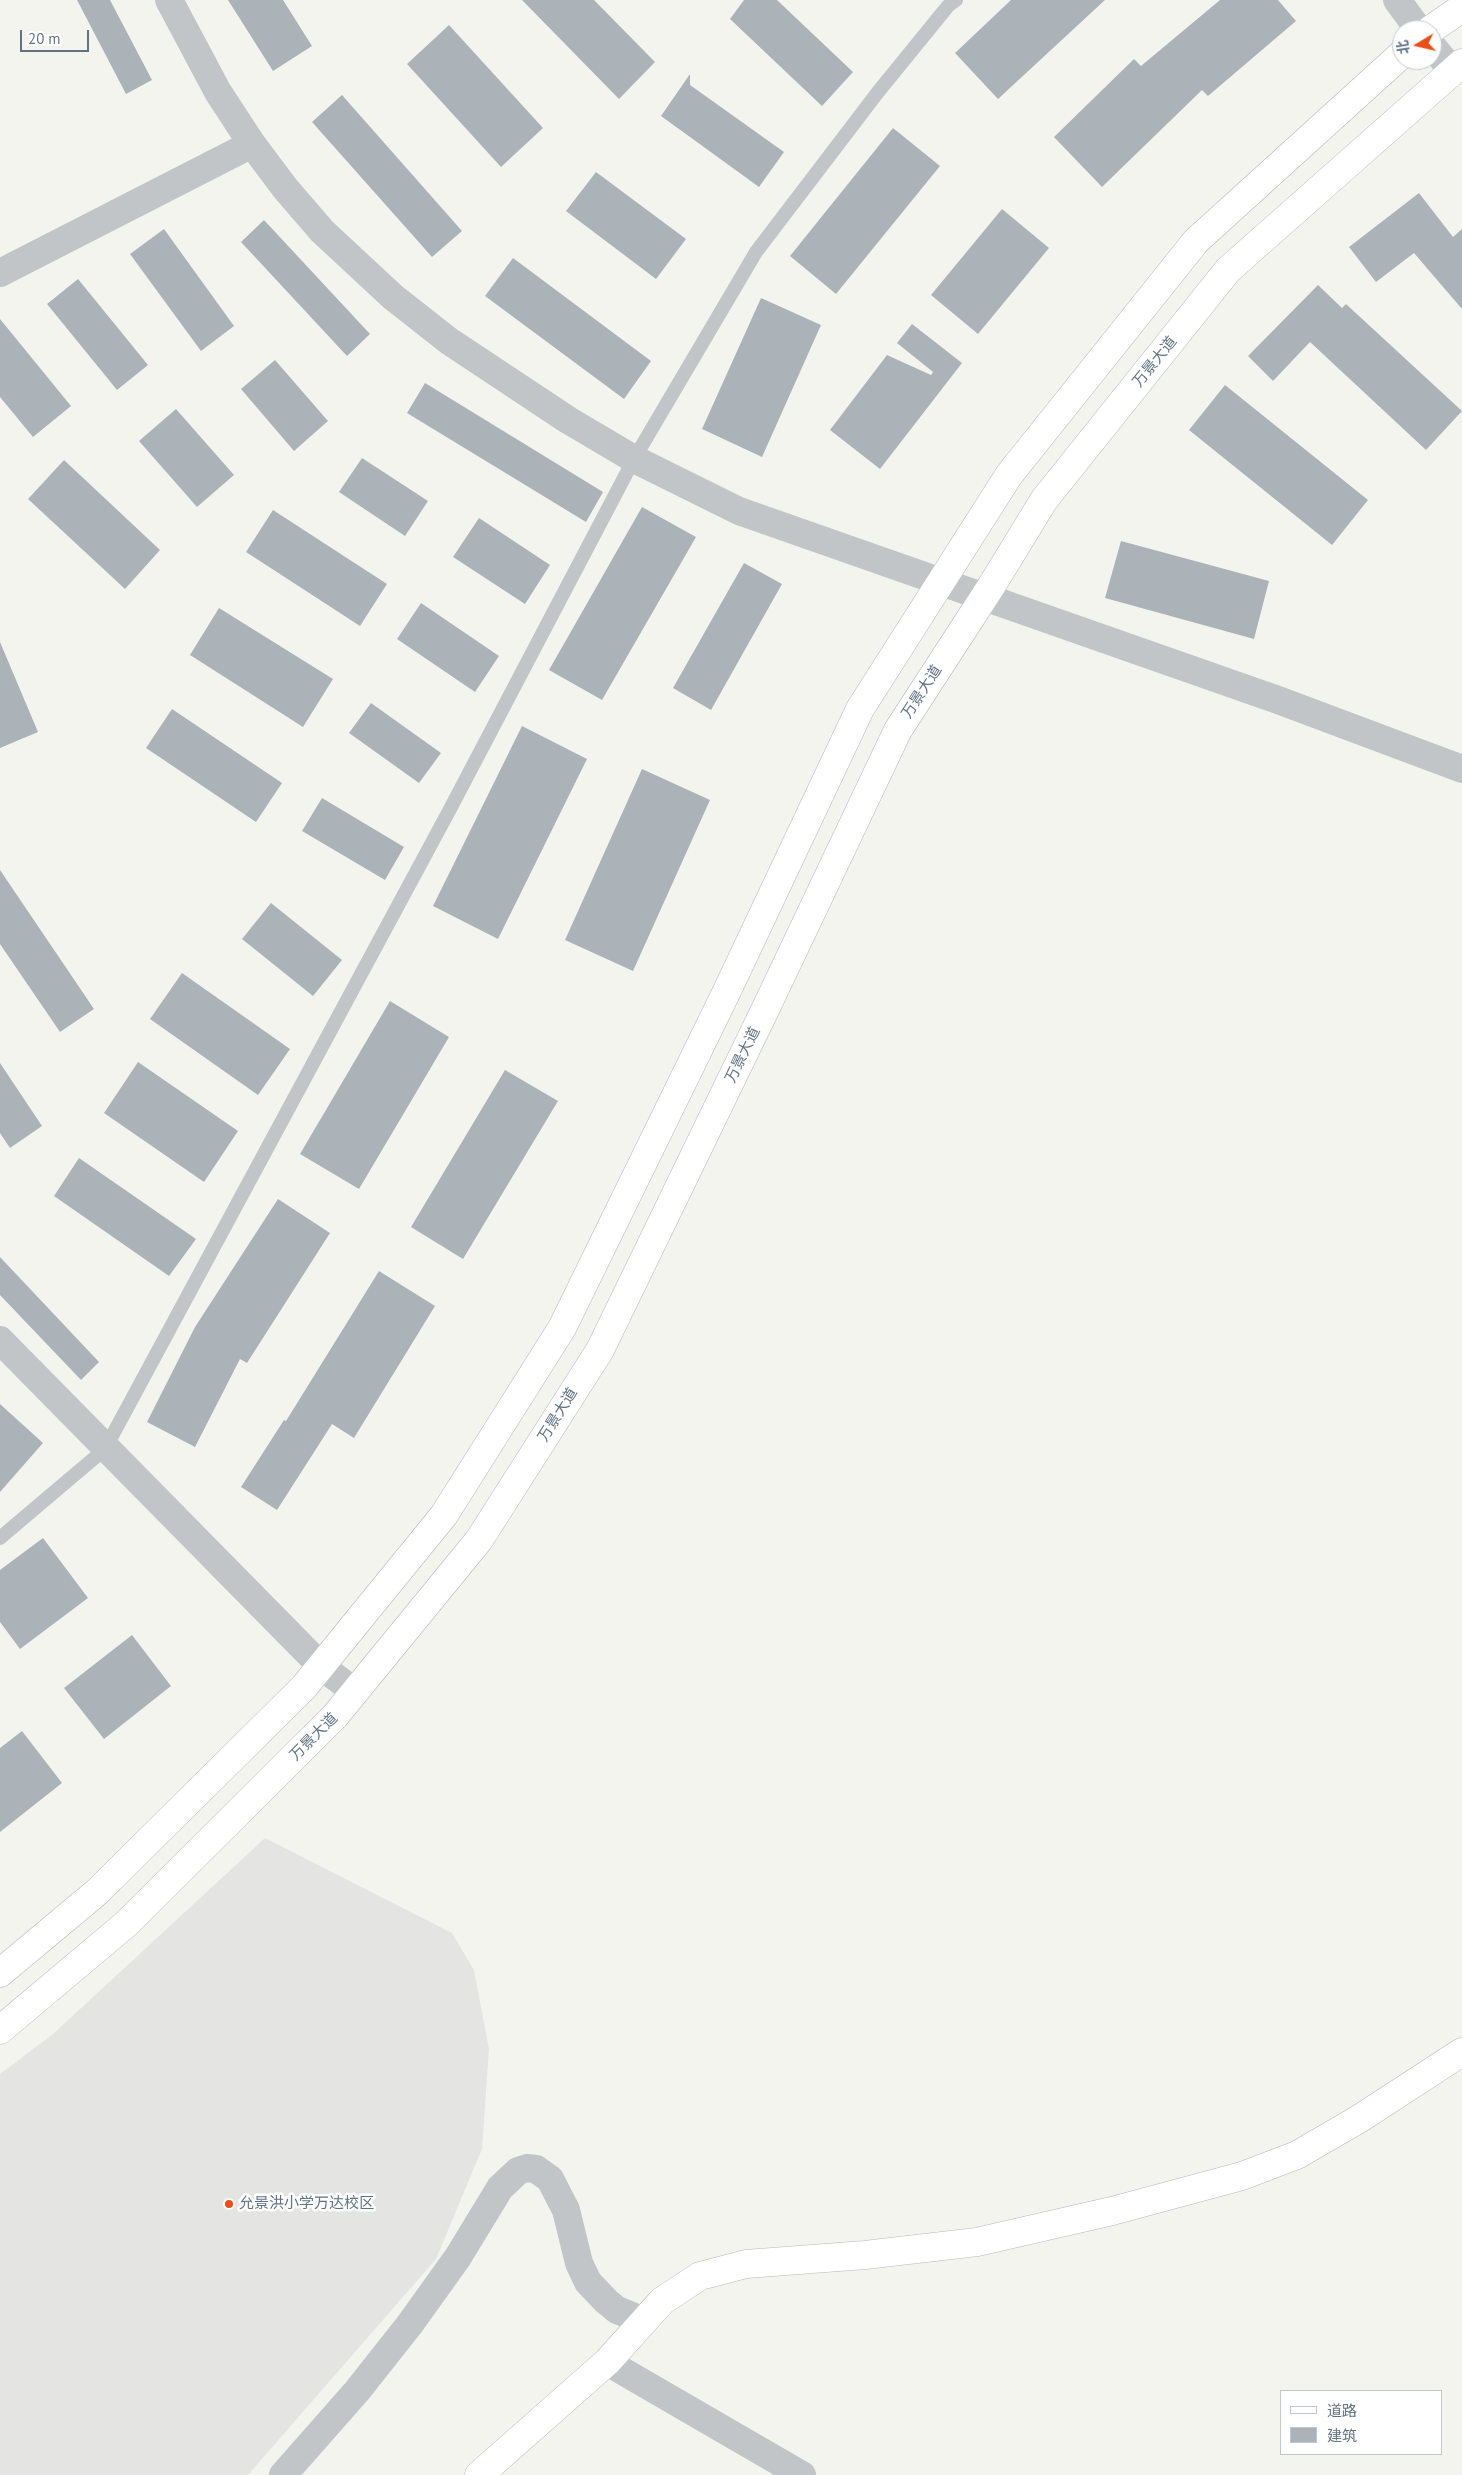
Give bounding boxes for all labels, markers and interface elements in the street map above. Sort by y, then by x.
scale bar [22,20,91,52]
north arrow [1392,20,1442,70]
text: 20 m [28,29,61,48]
text: 北 [1393,39,1413,56]
street label: 万景大道 [1129,333,1181,391]
street label: 万景大道 [898,662,946,722]
street label: 万景大道 [722,1024,764,1086]
street label: 万景大道 [534,1385,582,1445]
street label: 万景大道 [286,1709,342,1765]
place label: 允景洪小学万达校区 [239,2195,374,2213]
marker: 允景洪小学万达校区 [223,2198,235,2210]
legend [1280,2390,1442,2455]
text: 道路 [1327,2401,1357,2420]
text: 建筑 [1327,2426,1357,2445]

